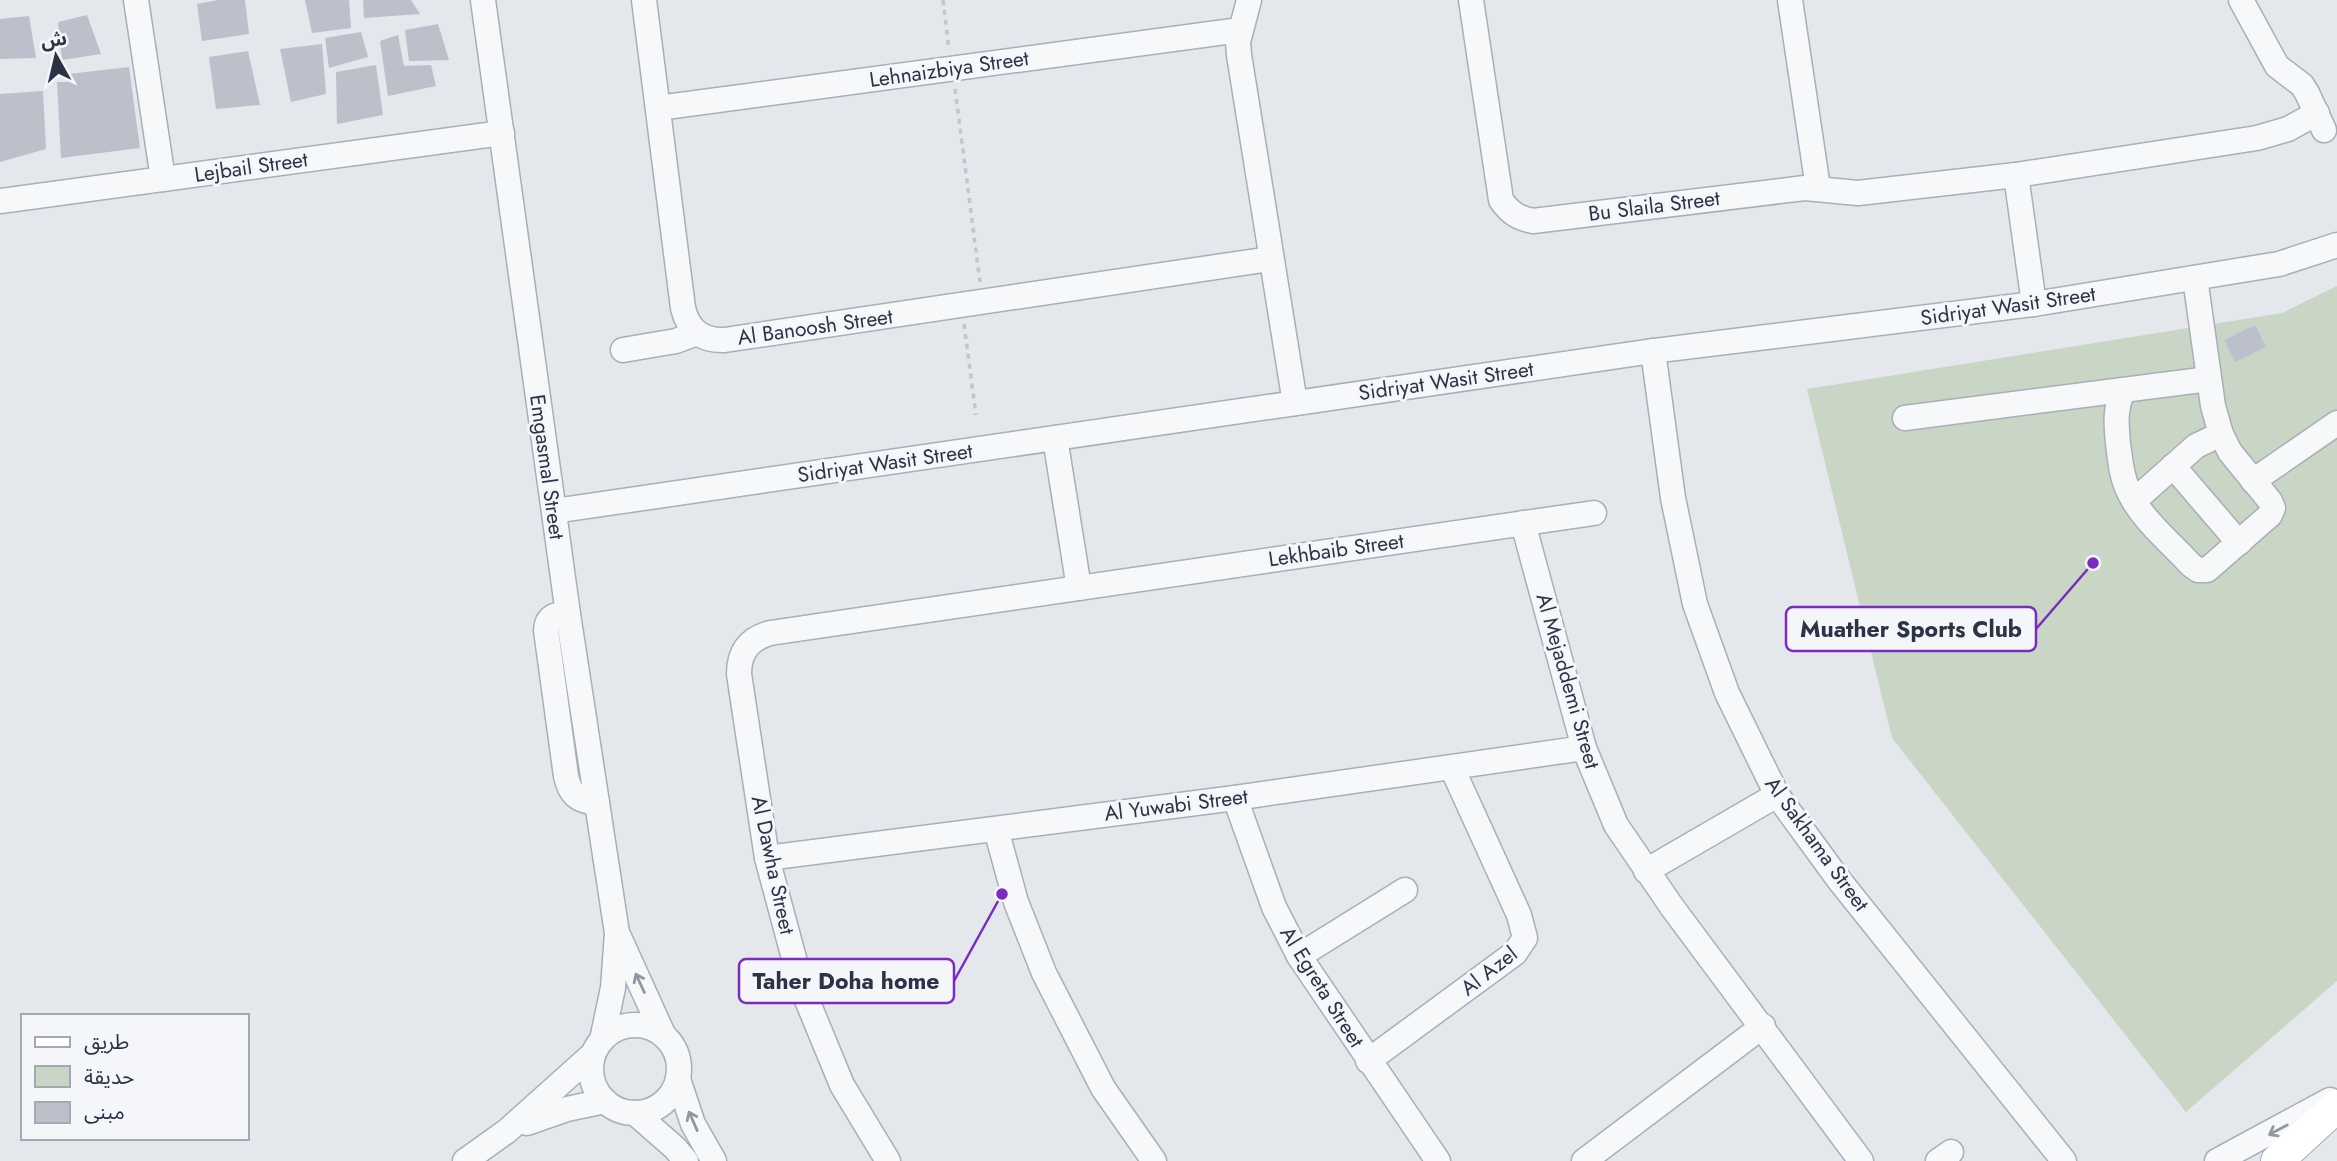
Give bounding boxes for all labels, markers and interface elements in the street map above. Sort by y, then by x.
north arrow [21,21,91,91]
text: ش [39,24,68,55]
street label: Lehnaizbiya Street [867,43,1031,95]
street label: Lejbail Street [192,144,310,190]
street label: Bu Slaila Street [1587,183,1721,229]
street label: Sidriyat Wasit Street [1919,279,2097,333]
street label: Al Banoosh Street [735,301,895,353]
street label: Sidriyat Wasit Street [1357,354,1535,408]
street label: Emgasmal Street [522,393,572,541]
street label: Sidriyat Wasit Street [796,436,974,490]
street label: Lekhbaib Street [1266,526,1406,574]
street label: Al Mejaddemi Street [1529,590,1607,772]
callout: Muather Sports Club [1786,607,2036,651]
text: Muather Sports Club [1800,612,2022,646]
street label: Al Sakhama Street [1758,771,1876,917]
street label: Al Yuwabi Street [1103,781,1249,829]
street label: Al Dawha Street [744,793,802,937]
street label: Al Egreta Street [1273,921,1371,1053]
street label: Al Azel [1454,939,1524,1003]
callout: Taher Doha home [739,959,954,1003]
text: Taher Doha home [752,964,940,998]
one-way arrow [633,973,646,994]
legend [21,1014,248,1140]
text: طريق [84,1027,129,1057]
text: حديقة [84,1062,134,1092]
text: مبنى [84,1097,125,1127]
one-way arrow [686,1111,699,1133]
one-way arrow [2268,1123,2289,1137]

